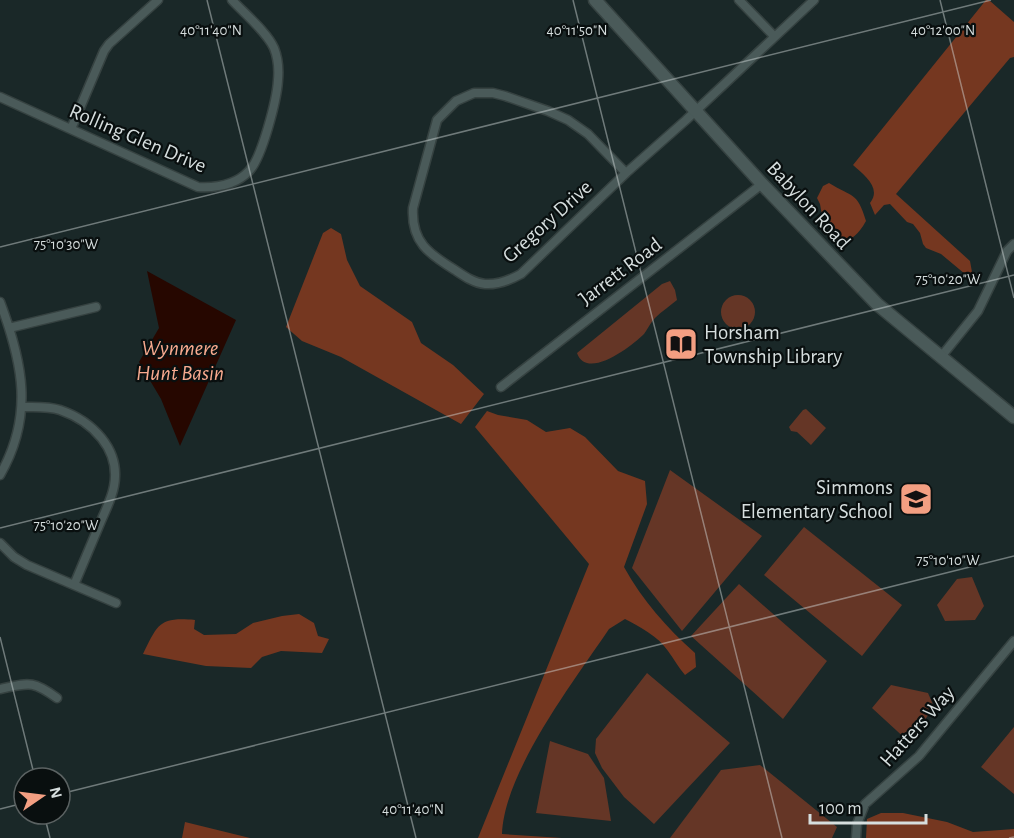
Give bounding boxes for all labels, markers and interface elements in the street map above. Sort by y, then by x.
text: 40°11'40"N [180,23,242,38]
text: 40°11'50"N [547,23,607,38]
text: 40°12'00"N [911,23,975,38]
street label: Rolling Glen Drive [66,100,209,177]
street label: Babylon Road [763,157,855,253]
street label: Gregory Drive [499,176,596,267]
street label: Jarrett Road [575,234,666,309]
text: 75°10'30"W [34,237,99,252]
text: 75°10'20"W [915,272,981,287]
place label: Horsham Township Library [704,322,842,367]
library icon: Horsham Township Library [663,326,699,362]
water label: Wynmere Hunt Basin [136,337,224,384]
place label: Simmons Elementary School [741,477,893,522]
school or university icon: Simmons Elementary School [898,481,934,517]
text: 75°10'20"W [33,518,99,533]
text: 75°10'10"W [916,553,980,568]
street label: Hatters Way [876,682,959,771]
north arrow [12,766,72,826]
text: N [46,785,65,800]
scale bar [810,787,926,825]
text: 100 m [819,800,862,818]
text: 40°11'40"N [382,802,444,817]

